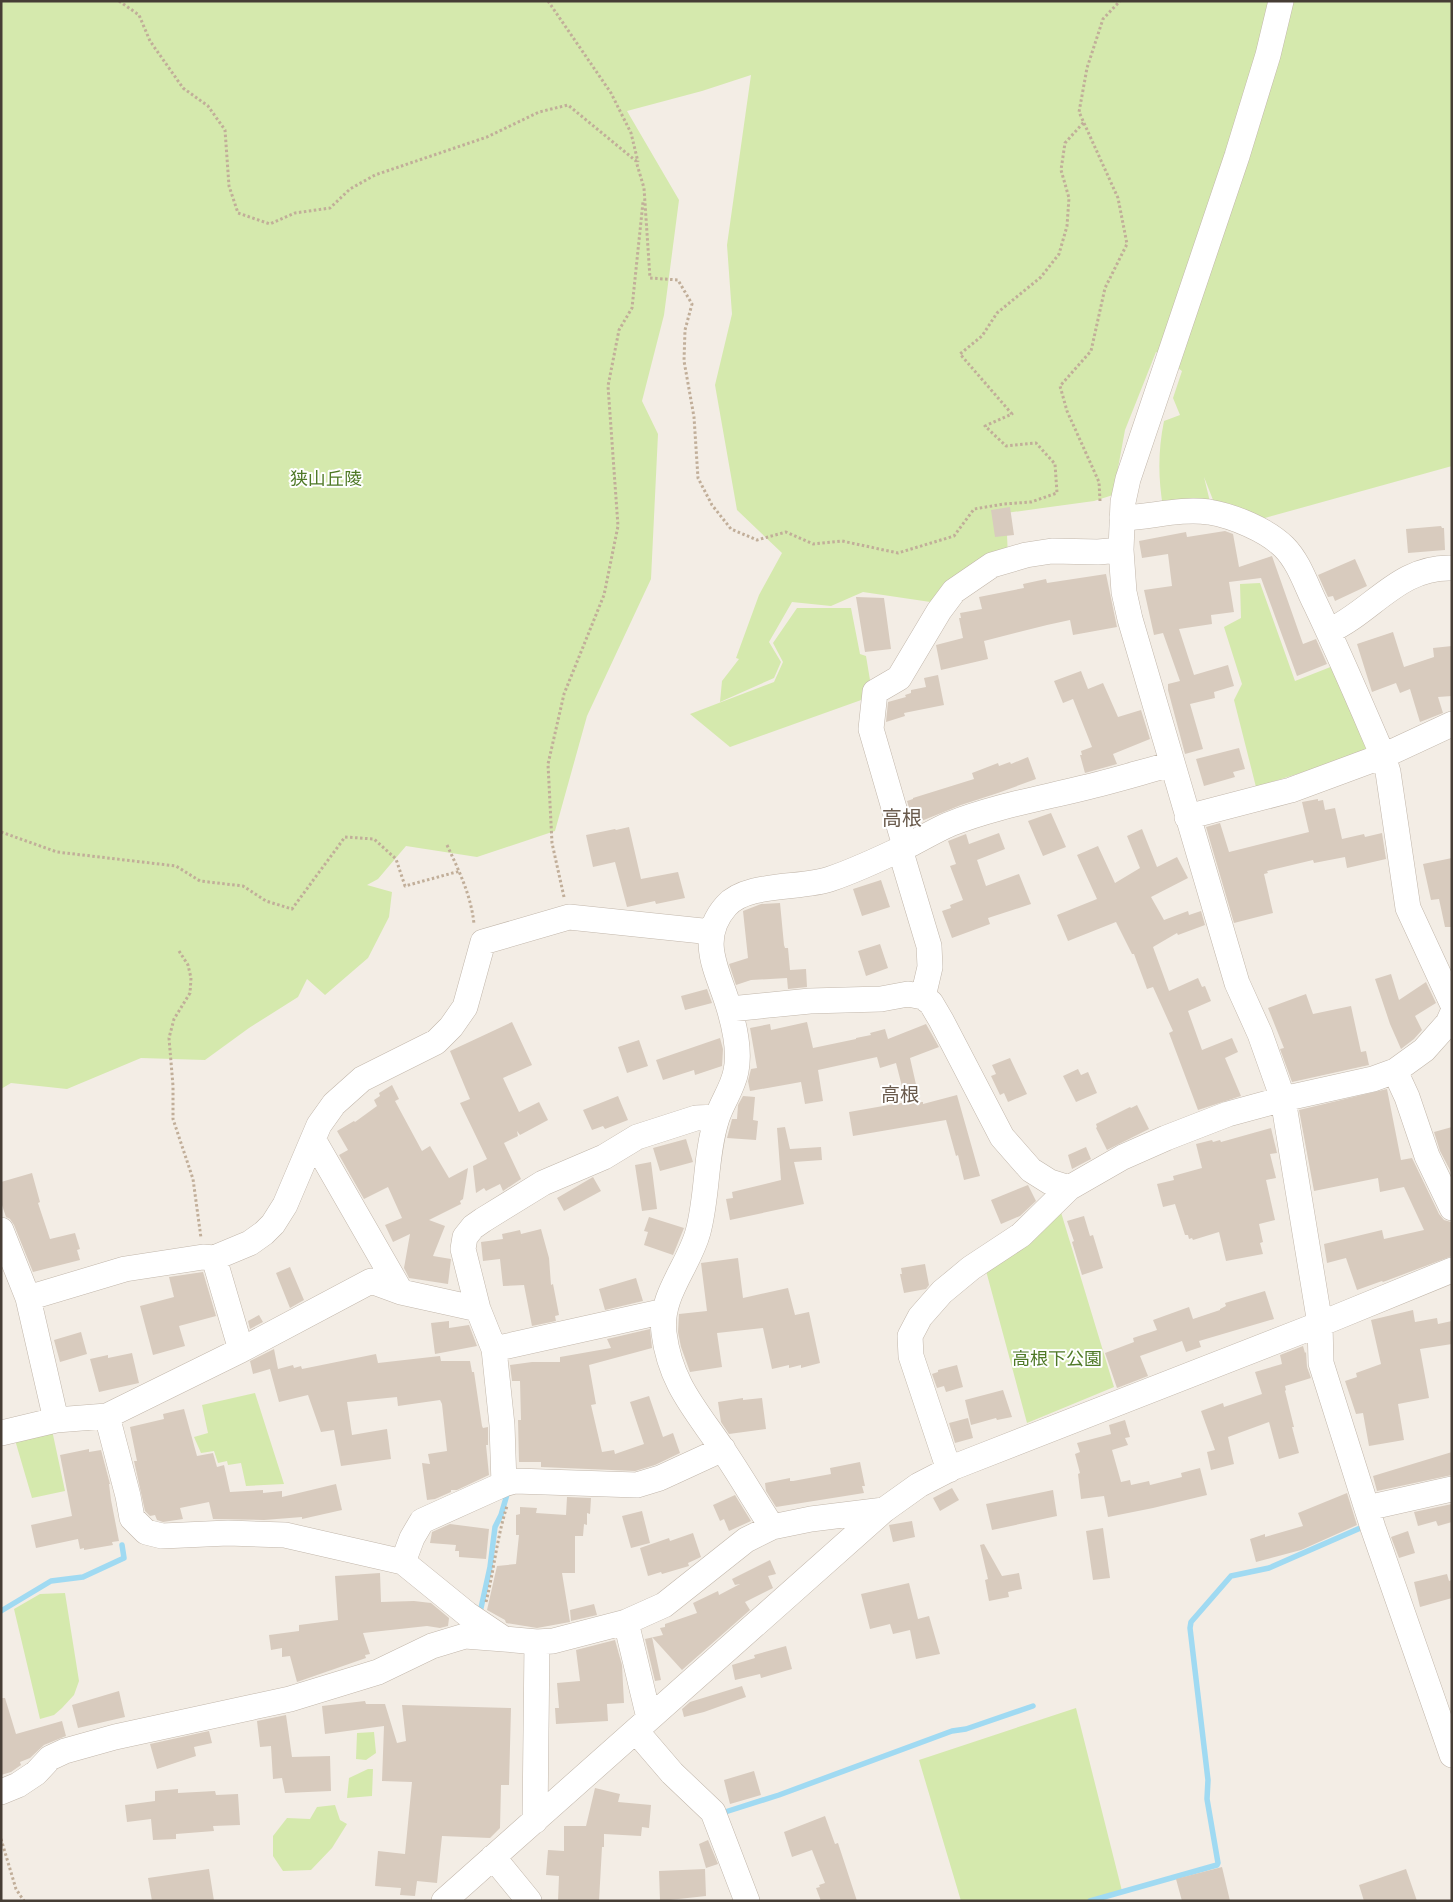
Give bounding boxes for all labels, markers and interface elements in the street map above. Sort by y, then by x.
park label: 狭山丘陵 [290,467,362,489]
district label: 高根 [882,805,922,829]
district label: 高根 [881,1082,919,1105]
park label: 高根下公園 [1012,1347,1102,1369]

